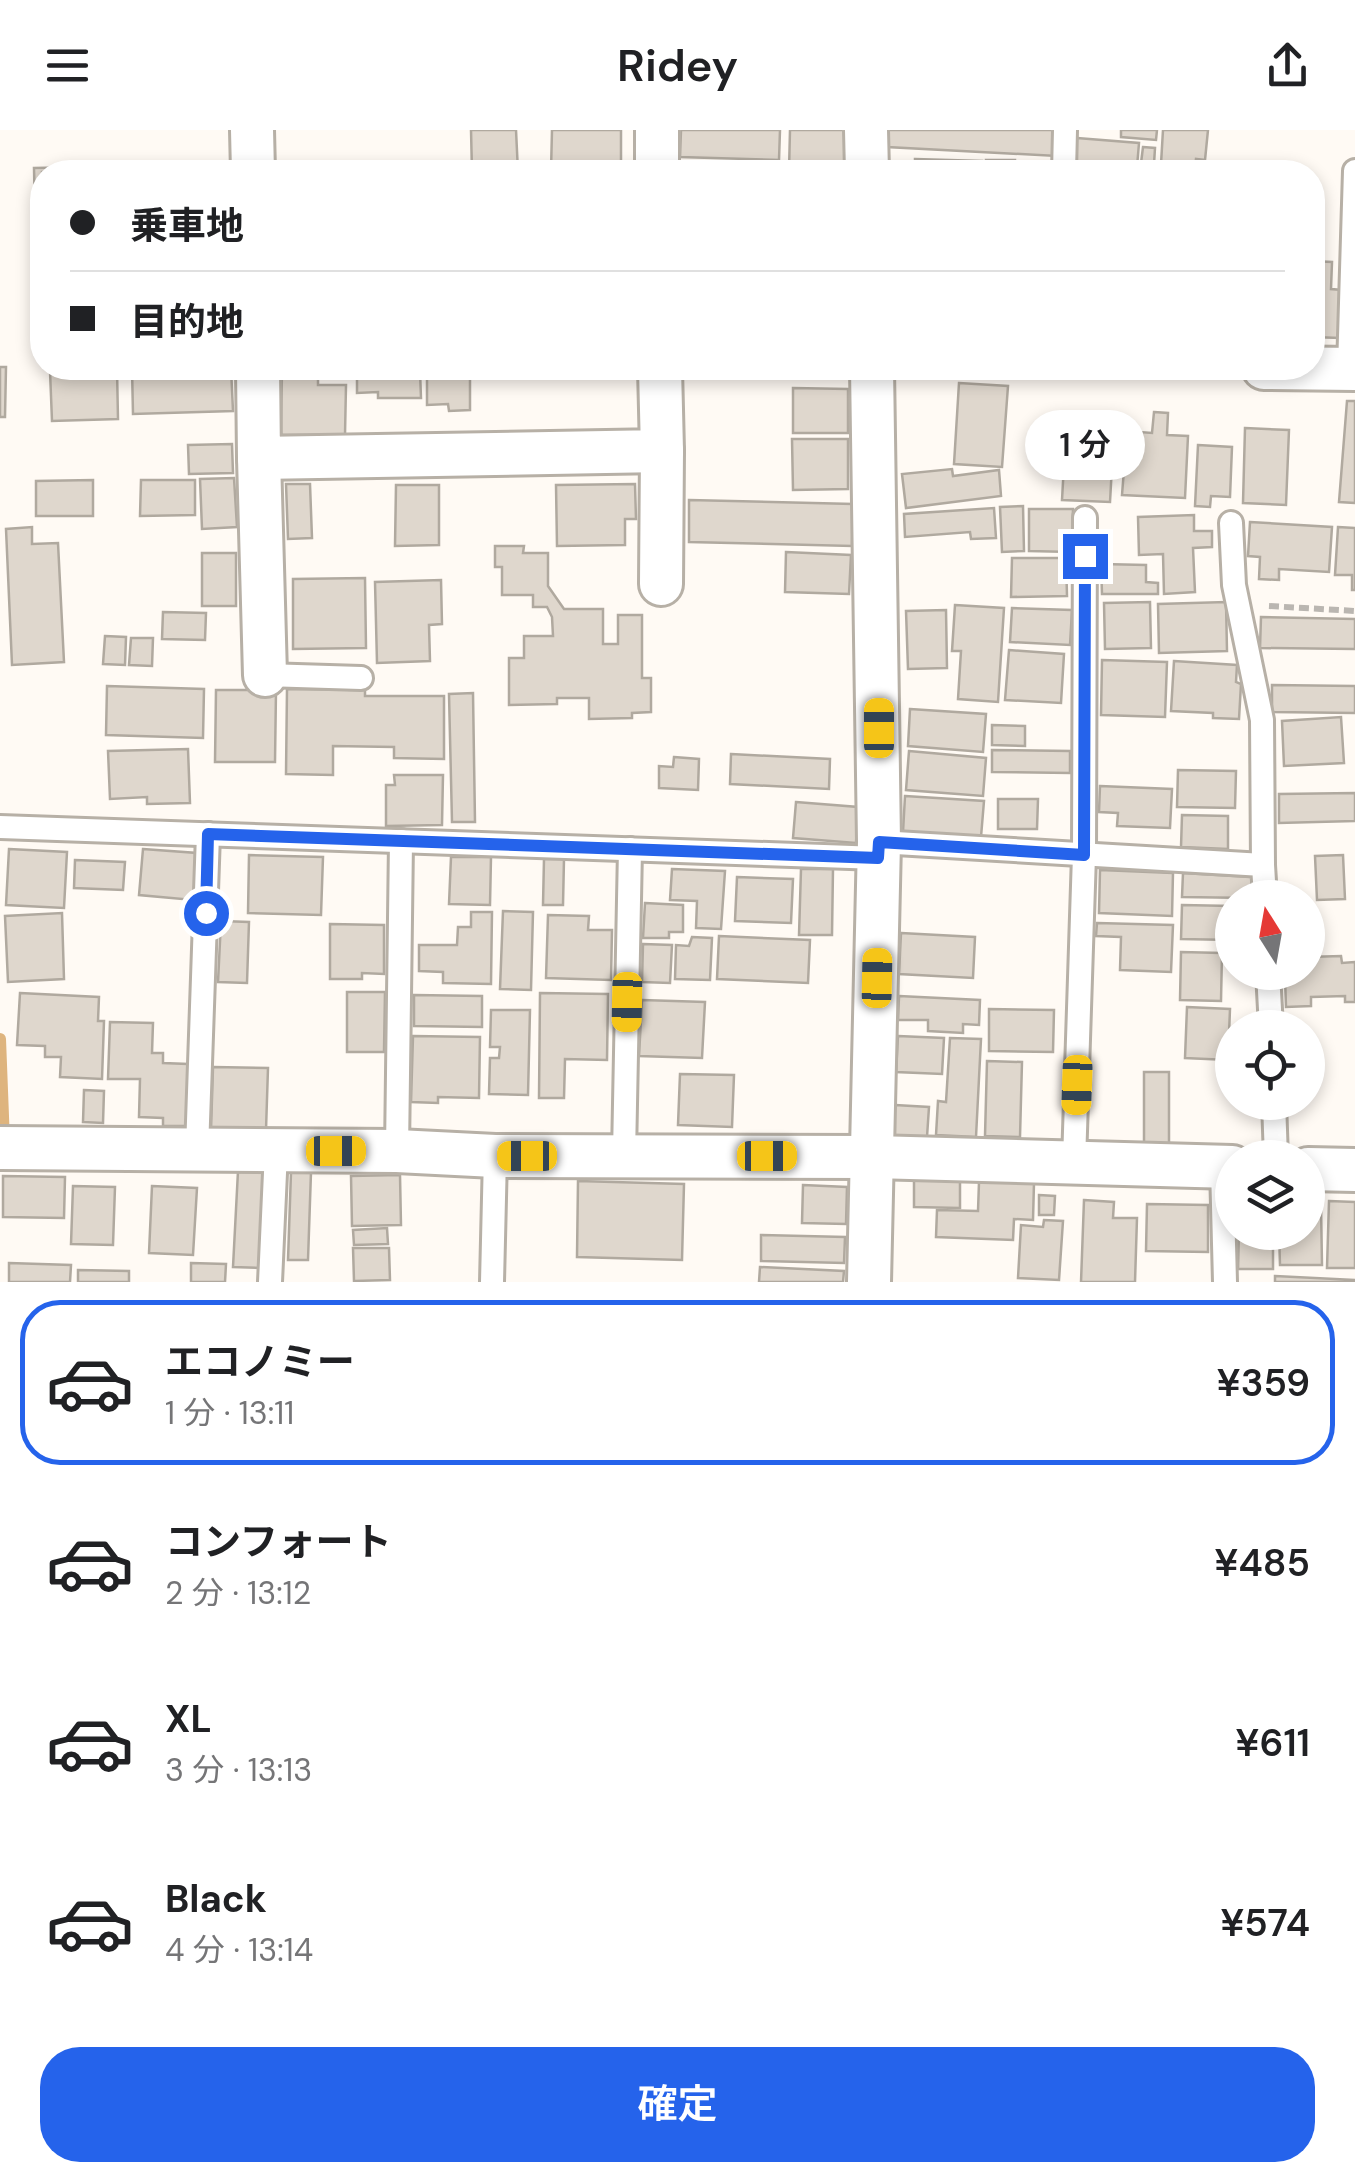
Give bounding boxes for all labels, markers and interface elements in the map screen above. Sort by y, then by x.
text: Ridey [617,36,738,95]
icon: menu [40,38,95,93]
icon: share [1260,38,1315,93]
text: 乗車地 [130,201,244,251]
text: 目的地 [130,297,244,347]
callout: 1 分 [1025,411,1145,481]
text: 1 分 [1060,424,1110,466]
route end [1063,534,1108,579]
car [864,698,894,758]
north arrow [1215,880,1325,990]
map controls [1215,880,1325,1250]
route start [184,891,229,936]
car [861,948,893,1008]
car [611,972,643,1032]
button: locate [1215,1010,1325,1120]
car [1061,1054,1093,1116]
car [306,1136,366,1166]
button: layers [1215,1140,1325,1250]
car [497,1141,557,1171]
car [737,1141,797,1171]
text: エコノミー [165,1337,355,1387]
icon: car [45,1338,135,1428]
text: ¥359 [1216,1358,1310,1408]
text: 1 分 · 13:11 [165,1392,294,1434]
text: コンフォート [165,1517,392,1567]
icon: car [45,1518,135,1608]
text: ¥485 [1214,1538,1310,1588]
text: 2 分 · 13:12 [165,1572,311,1614]
text: XL [165,1694,212,1744]
icon: car [45,1698,135,1788]
text: ¥611 [1235,1718,1310,1768]
text: 3 分 · 13:13 [165,1749,312,1791]
text: Black [165,1874,267,1924]
icon: car [45,1878,135,1968]
text: ¥574 [1220,1898,1310,1948]
text: 4 分 · 13:14 [165,1929,313,1971]
button: 確定 [40,2047,1315,2162]

